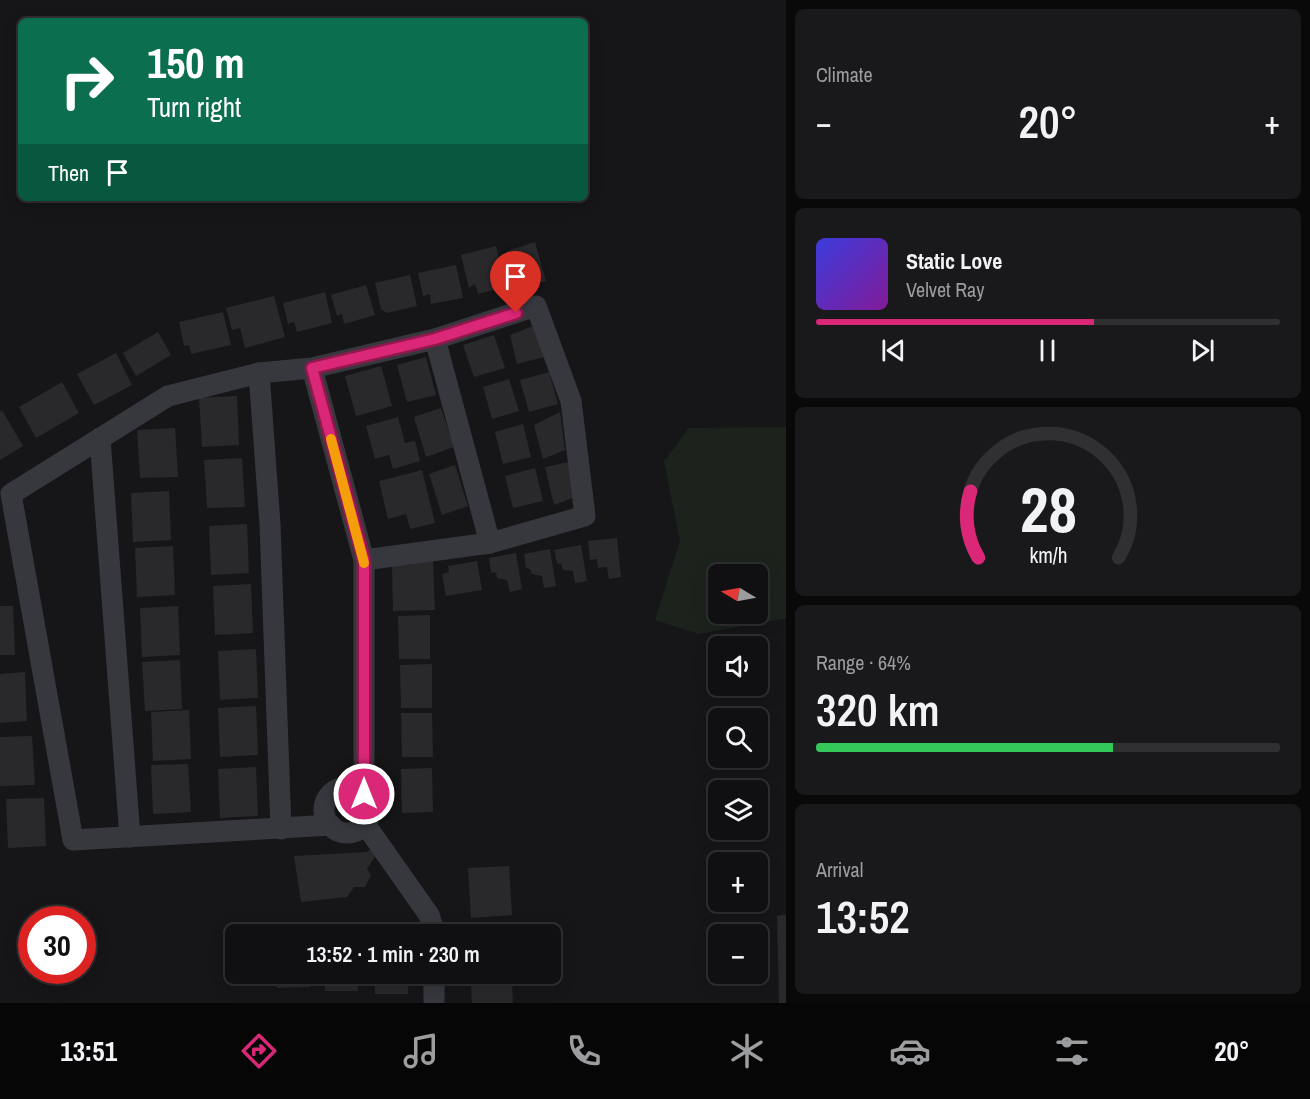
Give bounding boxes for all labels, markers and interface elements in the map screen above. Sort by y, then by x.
text: 150 m [147,35,245,91]
icon: right [48,42,126,120]
text: Climate [816,61,873,88]
text: Turn right [147,89,241,125]
text: 20° [1018,91,1078,152]
text: − [816,100,832,144]
text: + [1264,100,1280,144]
icon: arrive [101,156,134,189]
text: Then [48,158,89,188]
text: Static Love [906,246,1002,276]
pin [490,251,541,313]
icon: arrive [499,260,532,293]
text: Velvet Ray [906,276,984,303]
icon: previous [877,334,910,367]
icon: pause [1031,334,1064,367]
icon: next [1186,334,1219,367]
text: 28 [1020,468,1076,552]
text: km/h [1029,542,1067,571]
north arrow [708,564,768,624]
map controls [708,564,768,984]
button: sound [708,636,768,696]
text: Range · 64% [816,649,911,676]
text: 320 km [816,679,940,740]
button: search [708,708,768,768]
position arrow [332,762,396,826]
button: layers [708,780,768,840]
button: + [708,852,768,912]
text: Arrival [816,856,863,883]
text: 13:52 [816,886,910,947]
speed limit sign: 30 [18,906,96,984]
button: − [708,924,768,984]
text: 13:52 · 1 min · 230 m [306,939,480,969]
icon: directions [238,1030,280,1072]
icon: music [400,1030,442,1072]
icon: phone [563,1030,605,1072]
icon: climate [726,1030,768,1072]
icon: car [889,1030,931,1072]
icon: filters [1051,1030,1093,1072]
text: 13:51 [60,1033,117,1069]
text: 20° [1214,1033,1250,1069]

